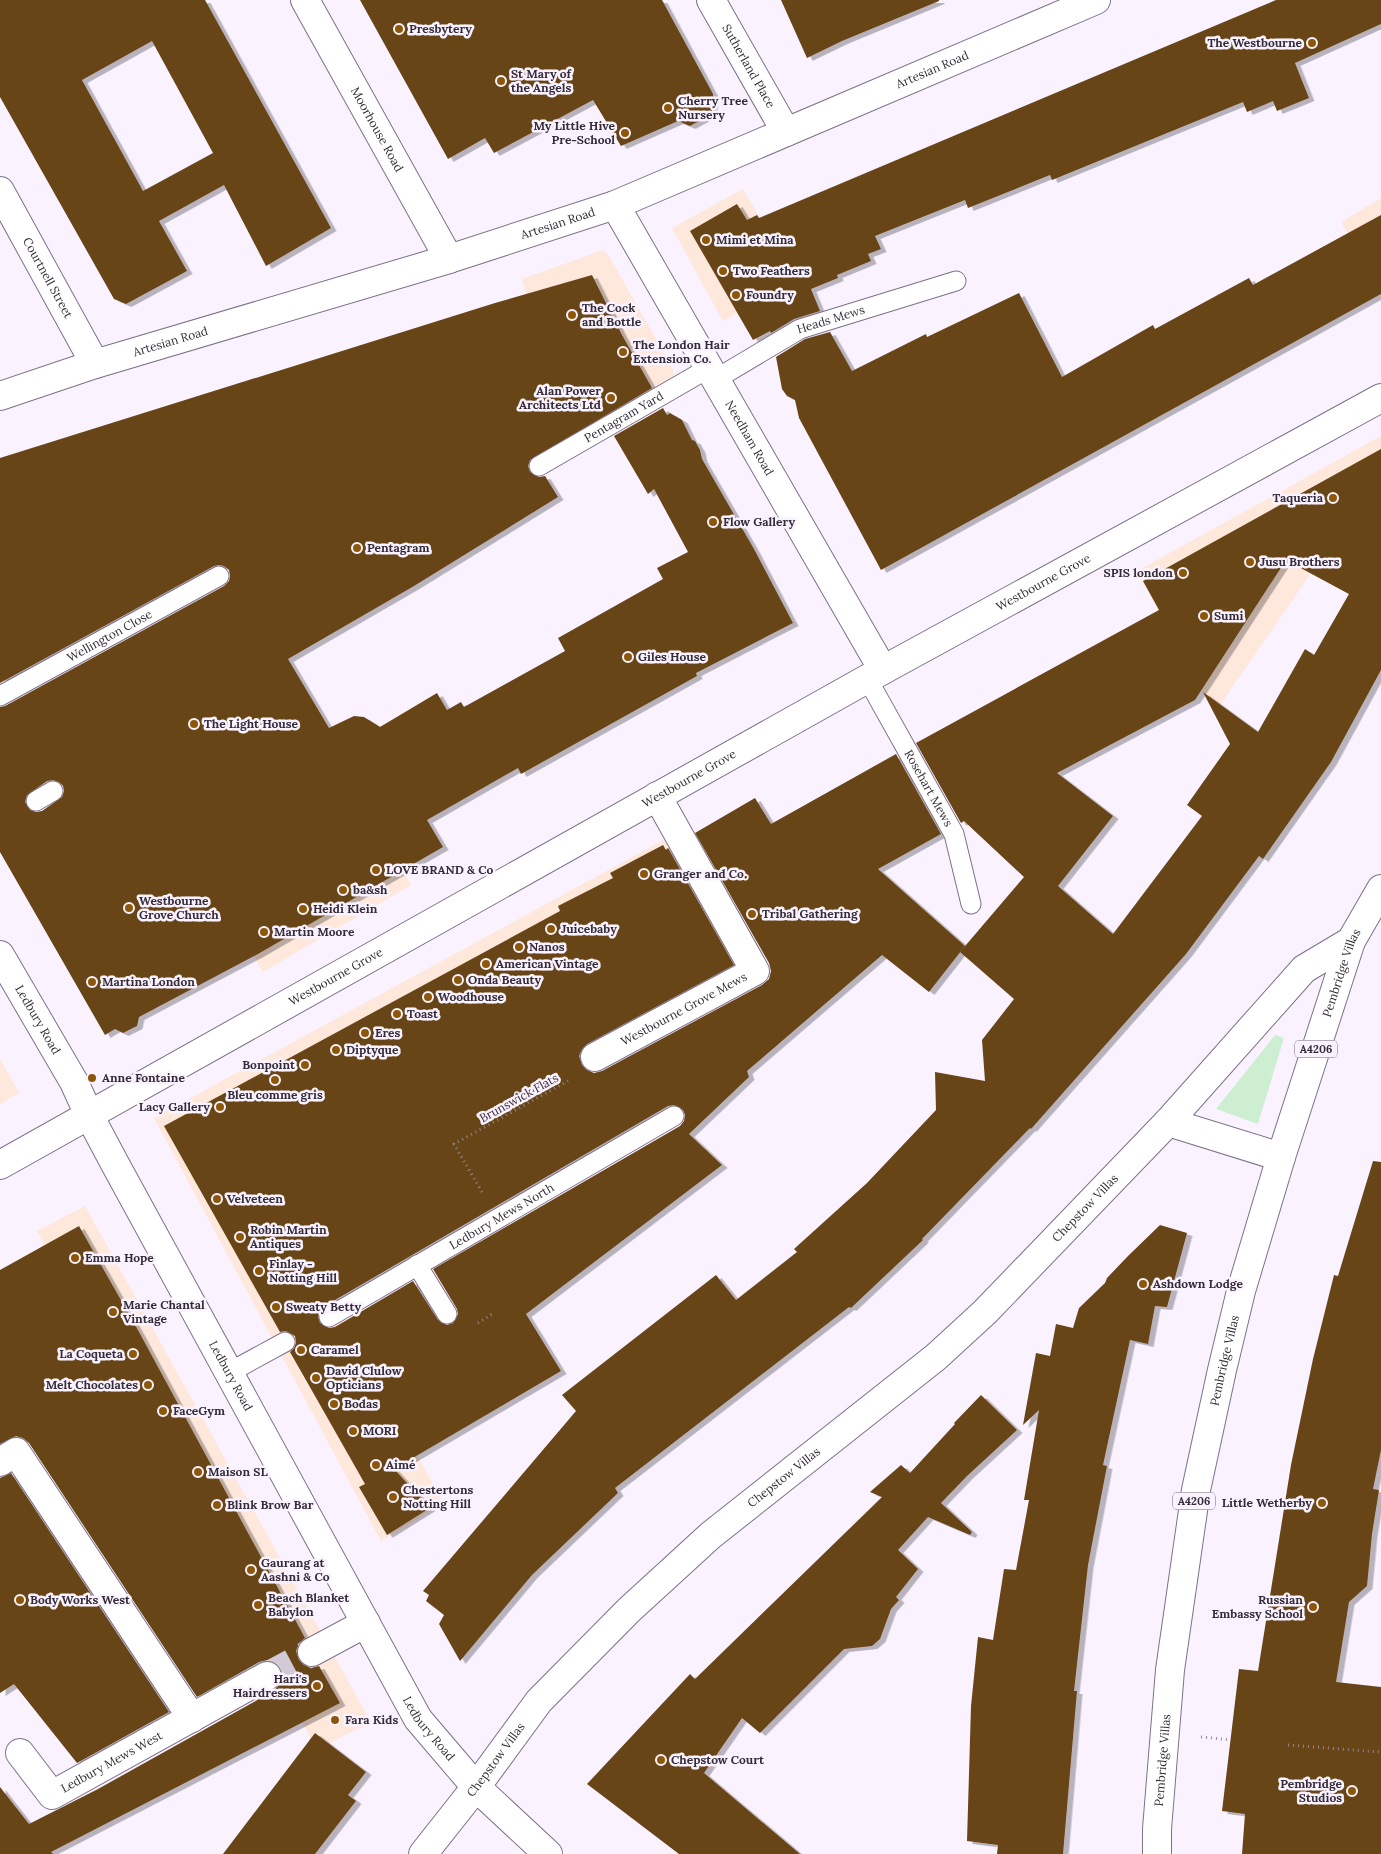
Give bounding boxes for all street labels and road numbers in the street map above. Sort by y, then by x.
street label: Sutherland Place [719,21,779,111]
street label: Artesian Road [893,47,971,92]
street label: Moorhouse Road [348,84,407,174]
street label: Artesian Road [518,204,597,243]
street label: Courtnell Street [20,234,77,321]
street label: Heads Mews [795,301,867,337]
street label: Artesian Road [130,323,210,360]
street label: Pentagram Yard [581,388,666,445]
street label: Needham Road [722,398,777,478]
street label: Westbourne Grove [993,550,1093,614]
street label: Wellington Close [64,606,155,665]
street label: Westbourne Grove [639,746,739,811]
street label: Rosehart Mews [901,747,957,829]
street label: Pembridge Villas [1319,925,1364,1019]
street label: Westbourne Grove [286,944,386,1009]
street label: Westbourne Grove Mews [618,969,750,1049]
street label: Ledbury Road [12,982,64,1057]
road number: A4206 [1295,1040,1337,1058]
street label: Brunswick Flats [477,1070,561,1125]
street label: Chepstow Villas [1049,1170,1121,1245]
street label: Ledbury Mews North [447,1180,557,1252]
street label: Pembridge Villas [1206,1313,1242,1407]
street label: Ledbury Road [206,1338,256,1413]
street label: Chepstow Villas [744,1443,823,1510]
road number: A4206 [1173,1492,1215,1510]
street label: Ledbury Road [400,1693,458,1764]
street label: Pembridge Villas [1151,1713,1173,1807]
street label: Chepstow Villas [463,1719,528,1800]
street label: Ledbury Mews West [58,1727,165,1796]

